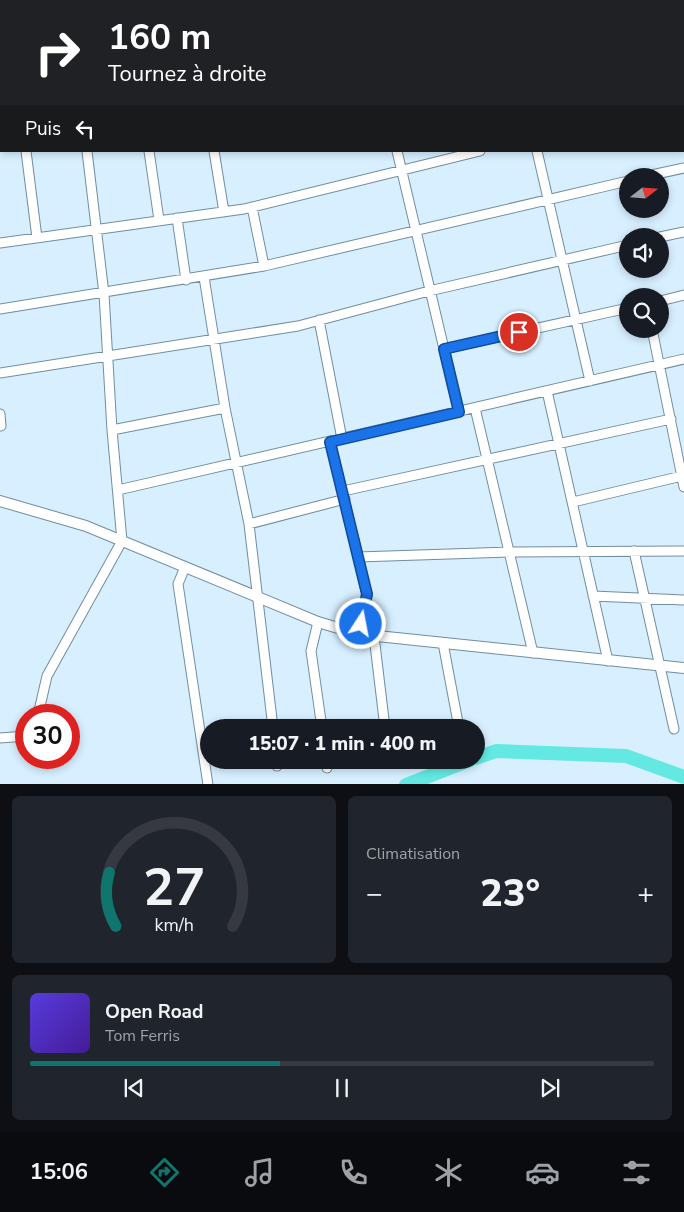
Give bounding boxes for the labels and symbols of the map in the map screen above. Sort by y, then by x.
north arrow [619,168,669,218]
pin [498,311,540,353]
position arrow [334,597,386,649]
speed limit sign: 30 [15,704,80,769]

